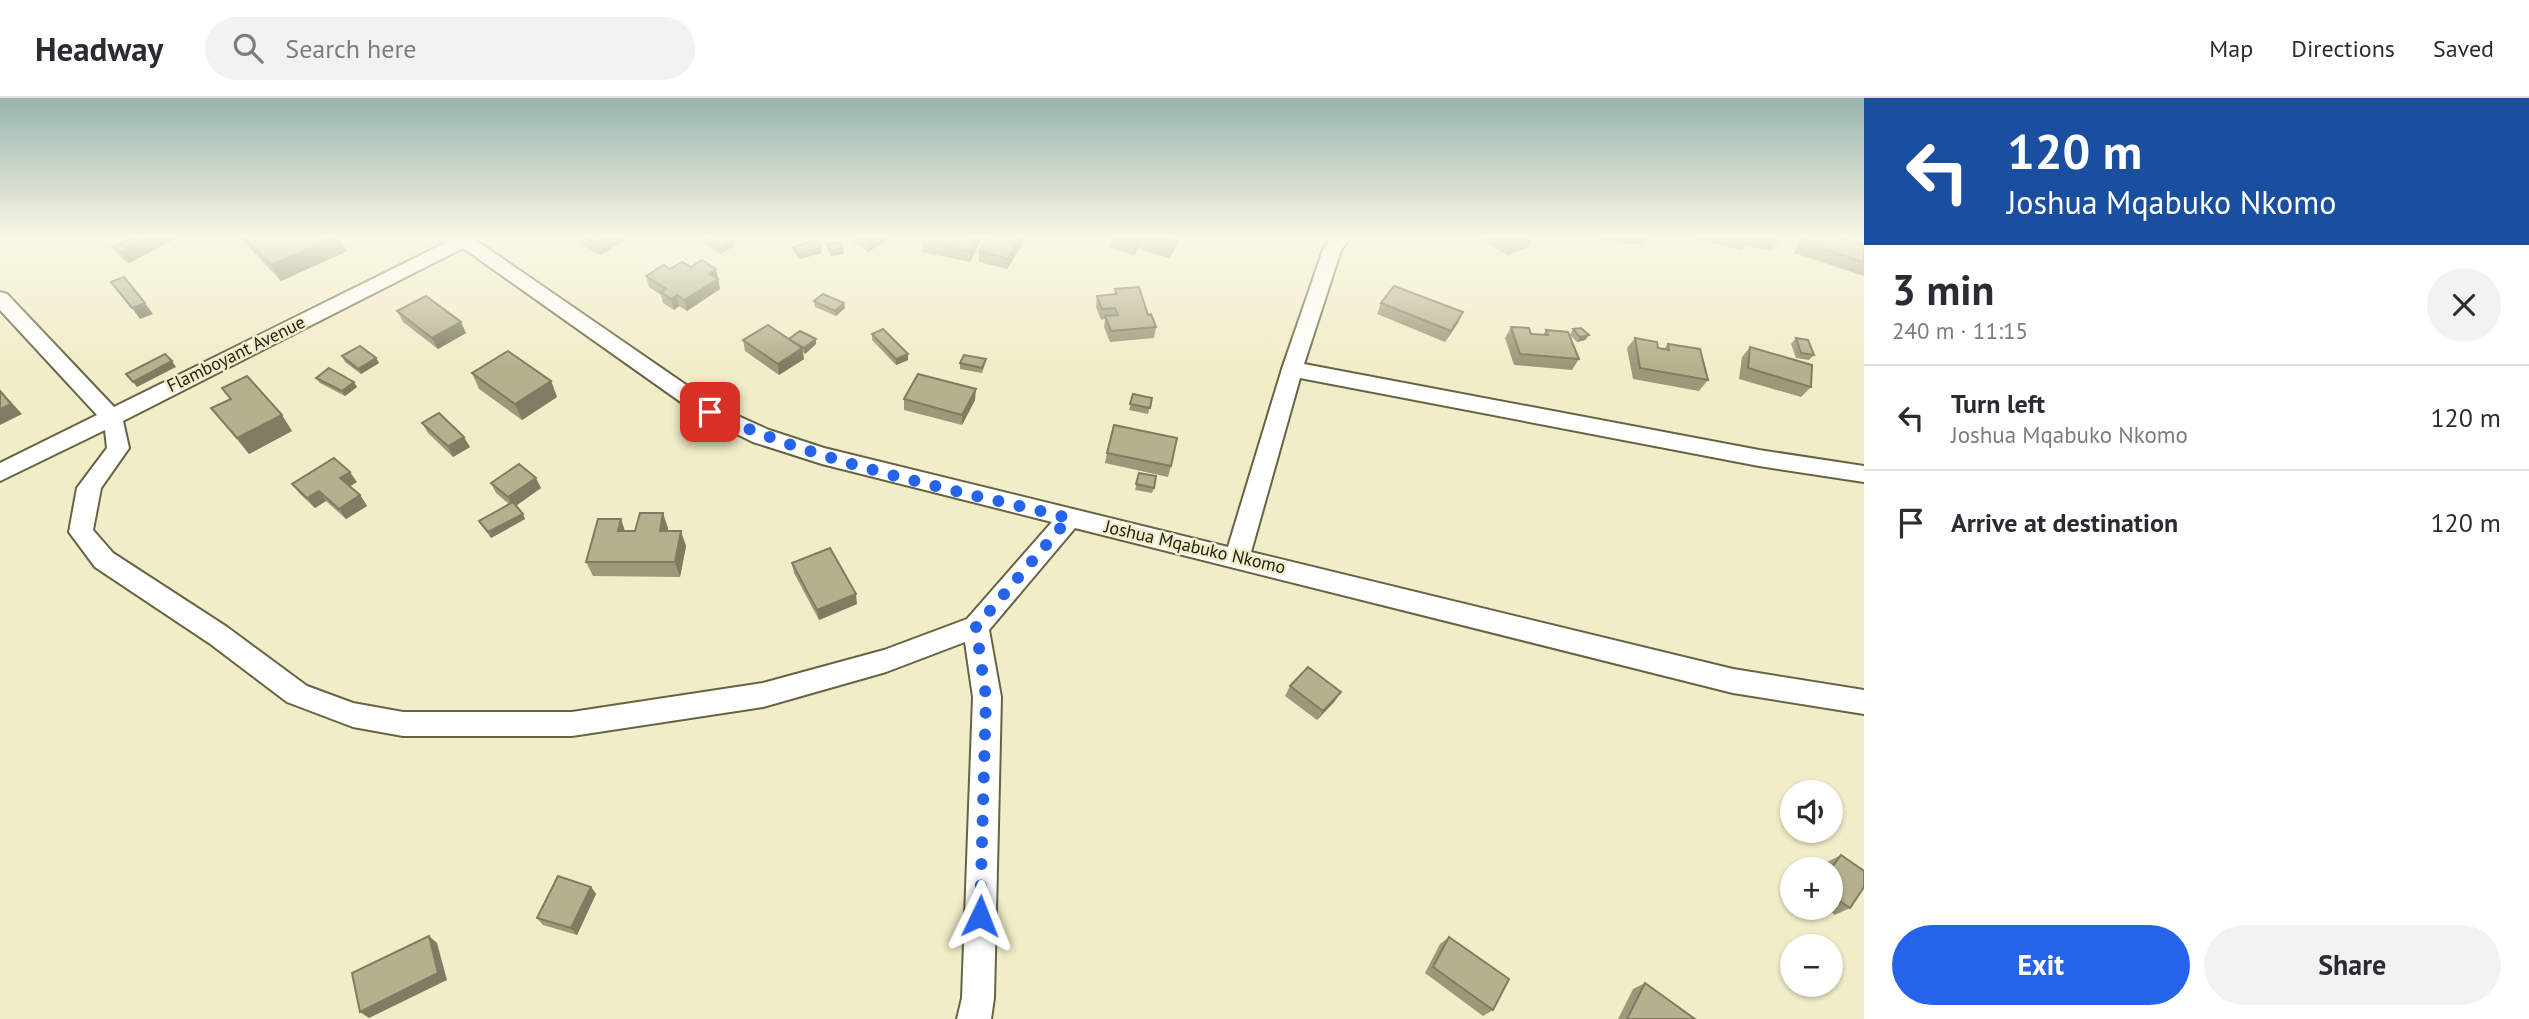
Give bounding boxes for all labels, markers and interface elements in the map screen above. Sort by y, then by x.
search box [205,17,695,80]
text: Headway [35,27,163,70]
icon: search [229,29,267,67]
text: Search here [285,32,416,65]
text: Map [2209,33,2253,64]
text: Directions [2291,33,2395,64]
text: Saved [2433,33,2494,64]
text: 120 m [2007,119,2142,183]
icon: left [1892,126,1983,217]
text: Joshua Mqabuko Nkomo [2007,181,2336,223]
text: 3 min [1892,262,1994,317]
button: close [2427,268,2501,342]
street label: Flamboyant Avenue [163,310,309,397]
text: 240 m · 11:15 [1892,316,2028,345]
pin [680,382,740,442]
text: Turn left [1951,387,2045,420]
icon: arrive [691,393,729,431]
icon: left [1892,399,1930,437]
text: 120 m [2430,401,2501,434]
text: Joshua Mqabuko Nkomo [1951,420,2188,449]
icon: arrive [1892,504,1930,542]
text: Arrive at destination [1951,506,2178,539]
text: 120 m [2430,506,2501,539]
street label: Joshua Mqabuko Nkomo [1101,514,1288,579]
map controls [1780,780,1843,997]
button: sound [1780,780,1843,843]
button: + [1780,857,1843,920]
position arrow [943,879,1017,953]
button: Exit [1892,925,2190,1005]
button: Share [2204,925,2501,1005]
button: − [1780,934,1843,997]

